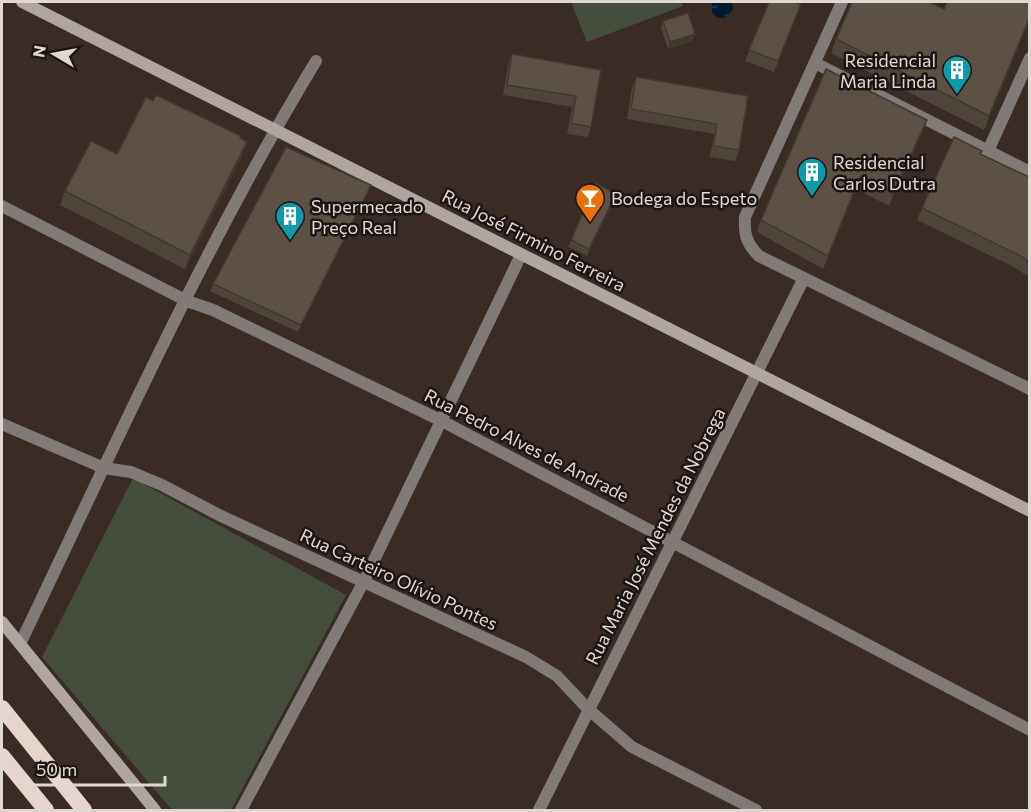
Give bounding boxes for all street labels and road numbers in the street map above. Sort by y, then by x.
street label: Rua José Firmino Ferreira [439,184,629,296]
street label: Rua Pedro Alves de Andrade [421,384,633,506]
street label: Rua Maria José Mendes da Nobrega [580,404,730,668]
street label: Rua Carteiro Olívio Pontes [297,524,501,634]

